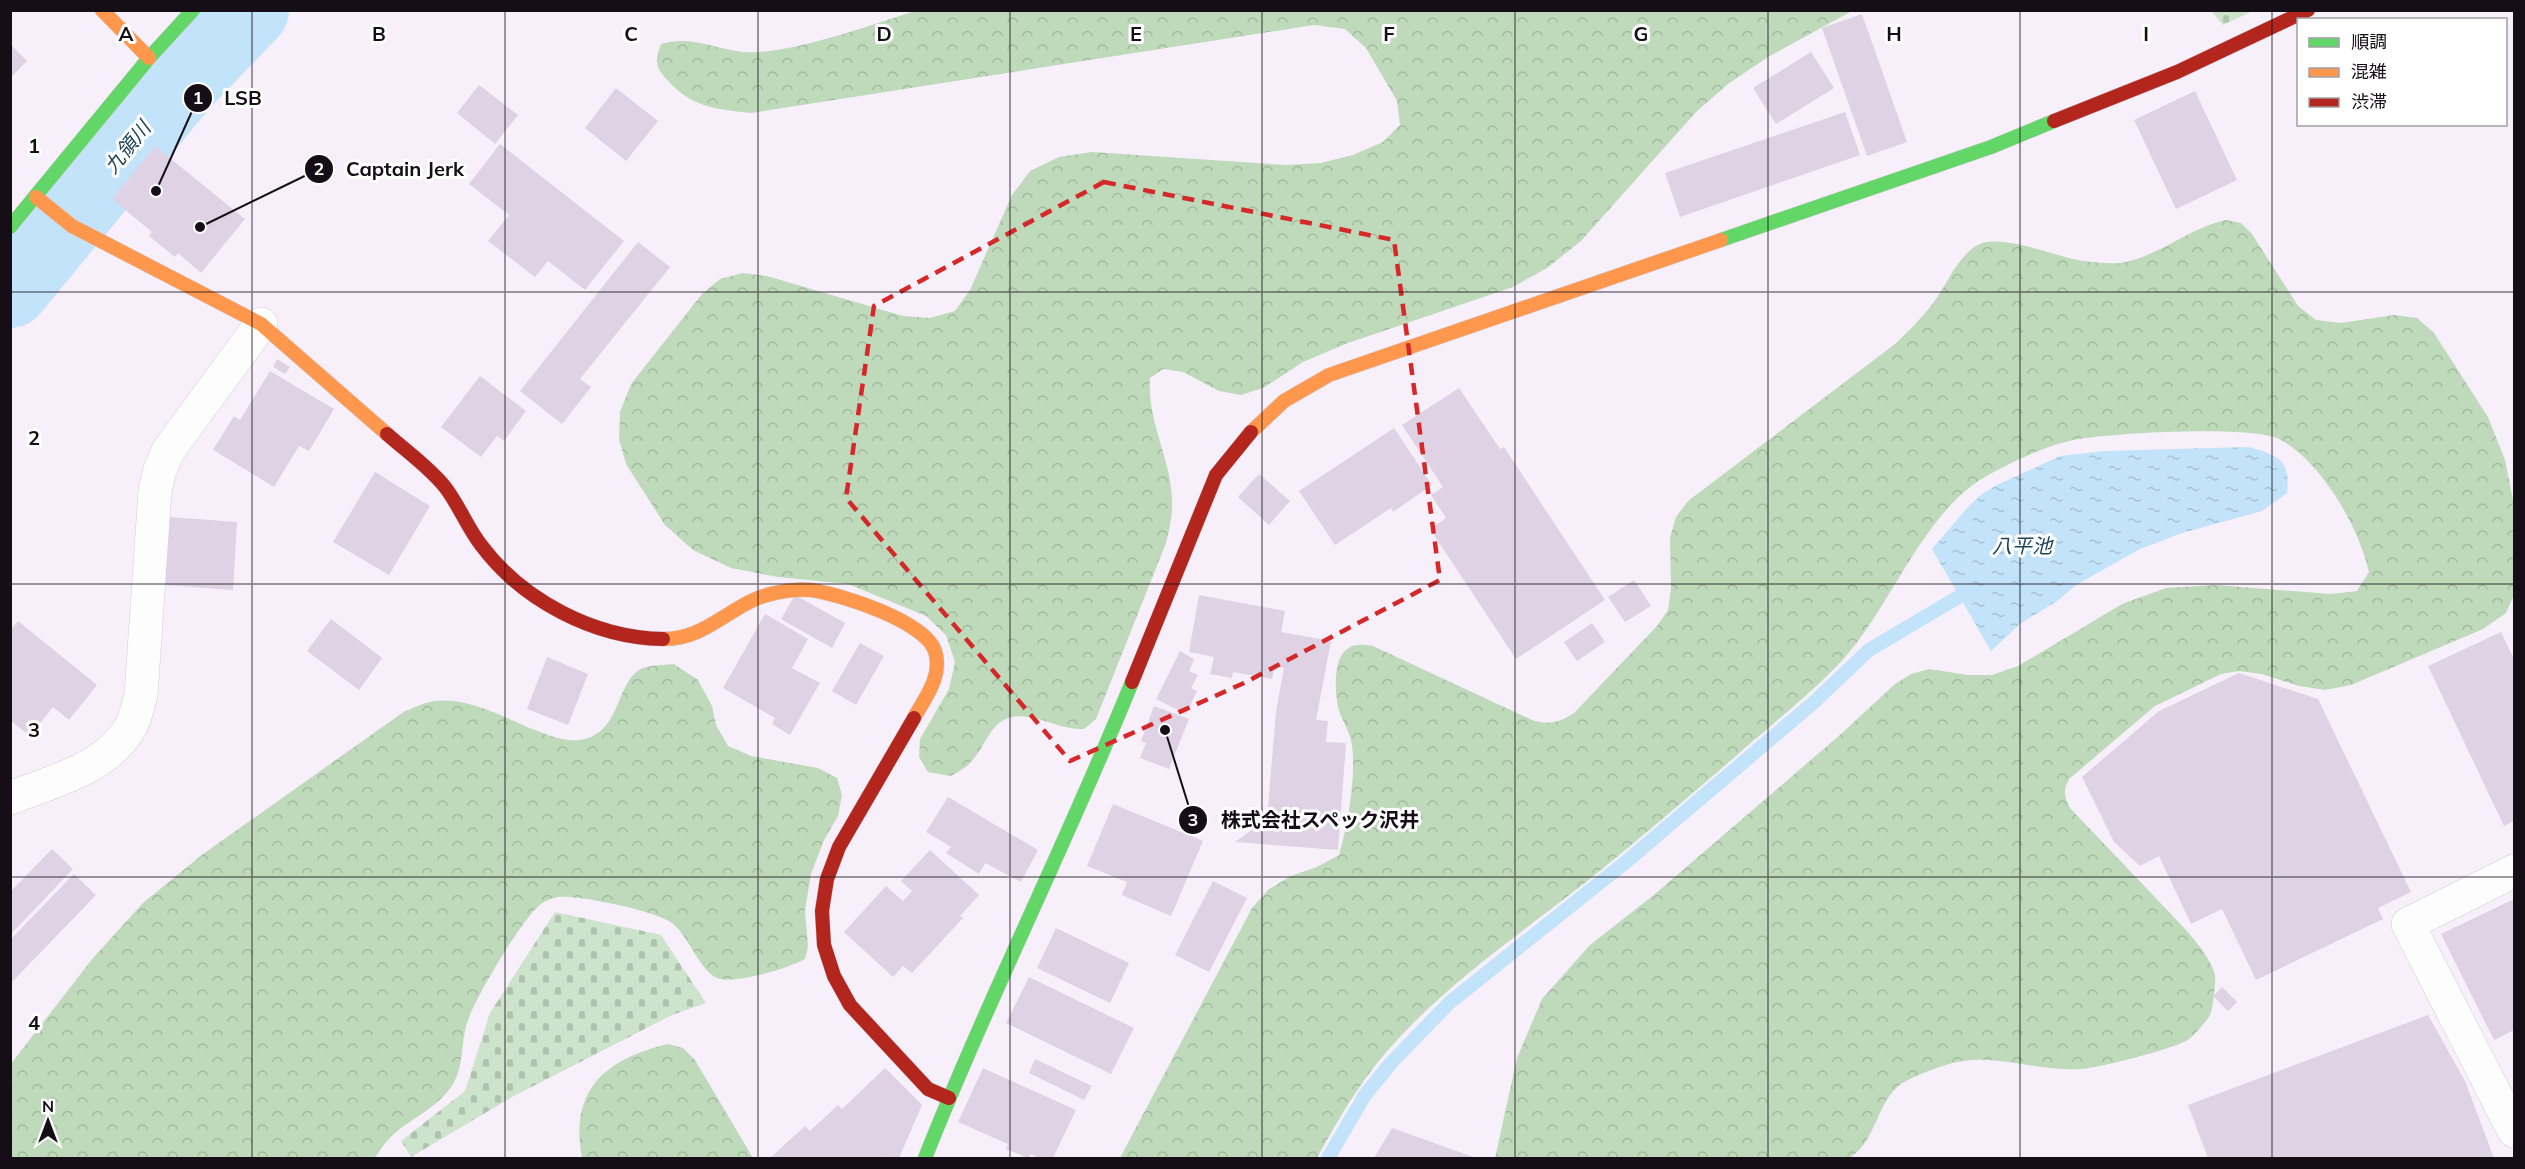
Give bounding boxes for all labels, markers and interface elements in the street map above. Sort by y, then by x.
legend [2297,18,2507,126]
text: A [119,21,134,46]
text: B [372,21,386,46]
text: C [624,21,638,46]
text: D [876,21,892,46]
text: E [1130,21,1142,46]
text: F [1383,21,1395,46]
text: G [1634,21,1648,46]
text: H [1886,21,1902,46]
text: I [2143,21,2149,46]
text: 順調 [2351,30,2387,53]
text: 混雑 [2351,60,2387,83]
callout: LSB [183,79,274,117]
text: LSB [224,85,262,110]
text: 1 [193,86,203,109]
text: 渋滞 [2351,90,2387,113]
water label: 九領川 [98,114,157,178]
text: 1 [28,133,40,158]
callout: Captain Jerk [304,150,476,188]
text: Captain Jerk [346,156,465,181]
text: 2 [314,157,324,180]
text: 2 [28,425,40,450]
water label: 八平池 [1992,533,2054,558]
text: 3 [28,717,40,742]
callout: 株式会社スペック沢井 [1178,801,1432,839]
text: 株式会社スペック沢井 [1221,807,1419,832]
text: 3 [1188,808,1198,831]
text: 4 [28,1010,40,1035]
north arrow [18,1091,78,1151]
text: N [42,1096,54,1116]

